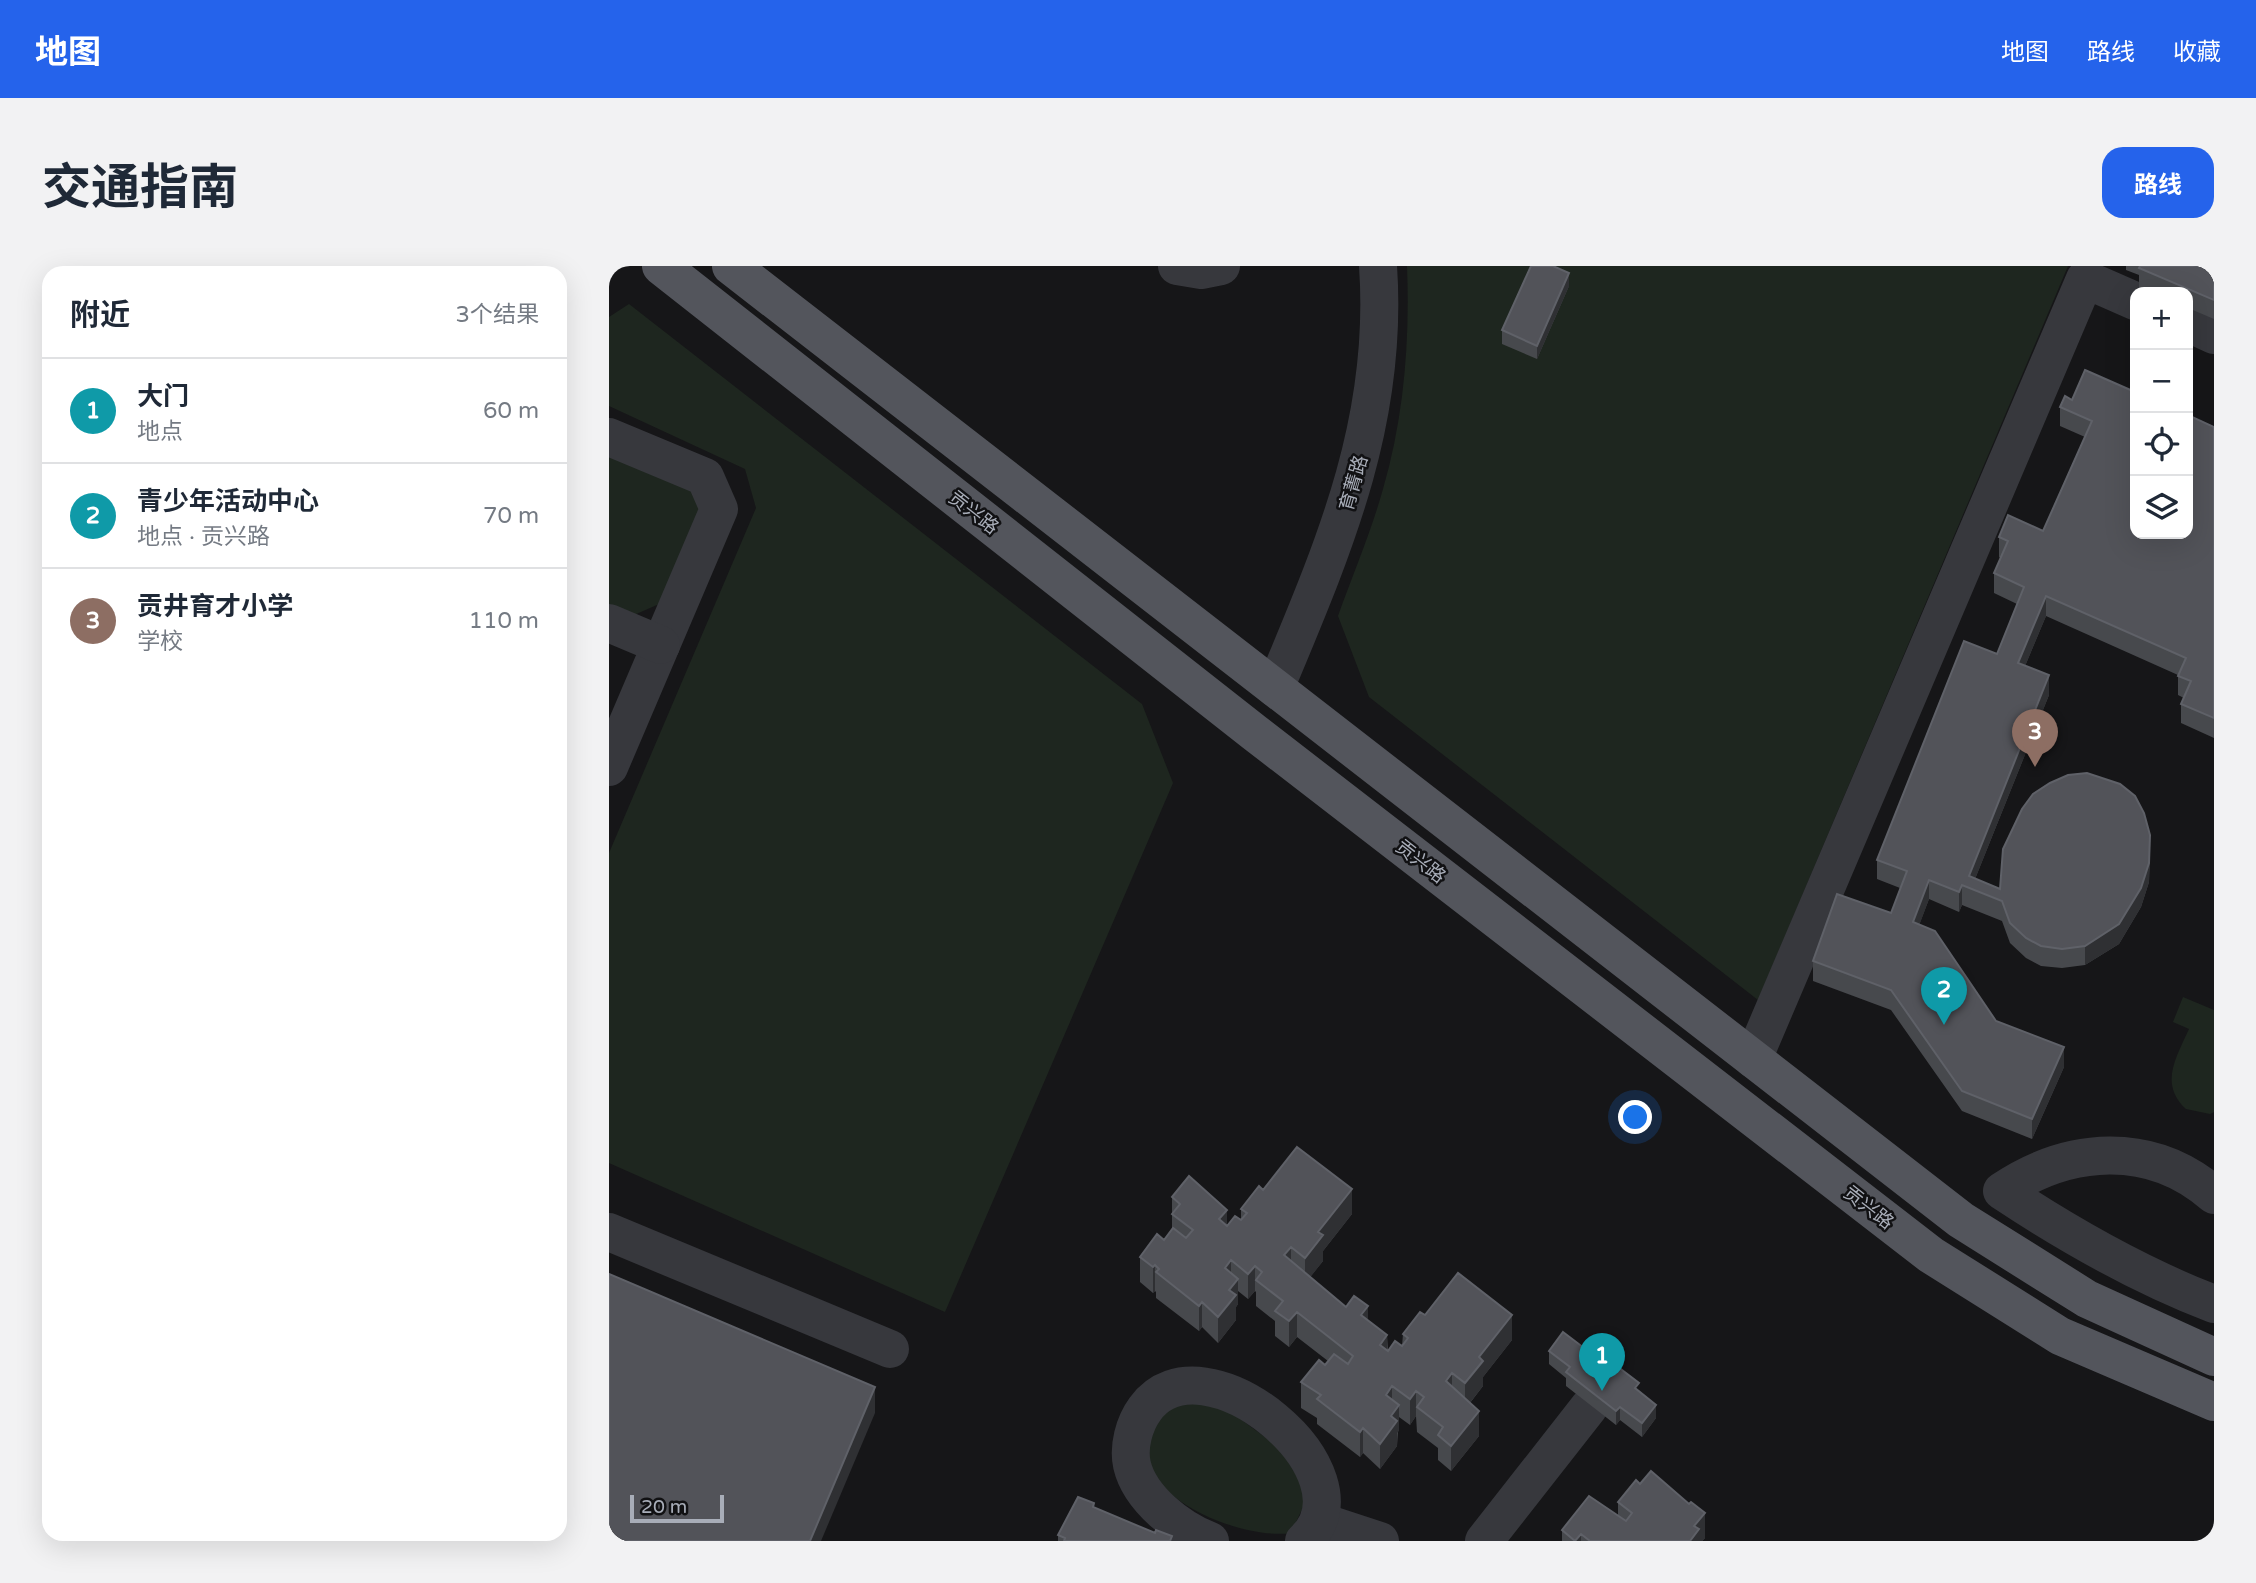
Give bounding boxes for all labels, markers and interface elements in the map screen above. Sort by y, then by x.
text: 地图 [35,33,101,72]
text: 地图 [2001,38,2049,67]
text: 路线 [2087,38,2135,67]
text: 收藏 [2173,38,2221,67]
button: 路线 [2102,147,2214,218]
text: 交通指南 [42,159,238,218]
map controls [2130,287,2193,539]
button: + [2130,287,2193,350]
text: 附近 [70,297,130,334]
text: 3个结果 [456,301,539,329]
button: − [2130,350,2193,413]
text: 大门 [137,381,189,412]
text: 1 [86,397,100,425]
text: 60 m [483,397,539,425]
button: locate [2130,413,2193,476]
text: 地点 [137,418,183,446]
street label: 育菁路 [1336,453,1372,514]
button: layers [2130,476,2193,539]
text: 青少年活动中心 [137,486,319,517]
street label: 贡兴路 [944,487,1003,539]
text: 2 [86,502,100,530]
text: 70 m [483,502,539,530]
text: 地点 · 贡兴路 [137,523,270,551]
text: 贡井育才小学 [137,591,293,622]
text: 3 [86,607,100,635]
text: 110 m [469,607,539,635]
text: 学校 [137,628,183,656]
pin: 3 [2012,709,2058,767]
street label: 贡兴路 [1391,836,1450,888]
pin: 2 [1921,967,1967,1025]
your location [1618,1100,1652,1134]
street label: 贡兴路 [1839,1182,1898,1234]
pin: 1 [1579,1333,1625,1391]
scale bar [630,1492,725,1524]
text: 20 m [641,1496,687,1518]

